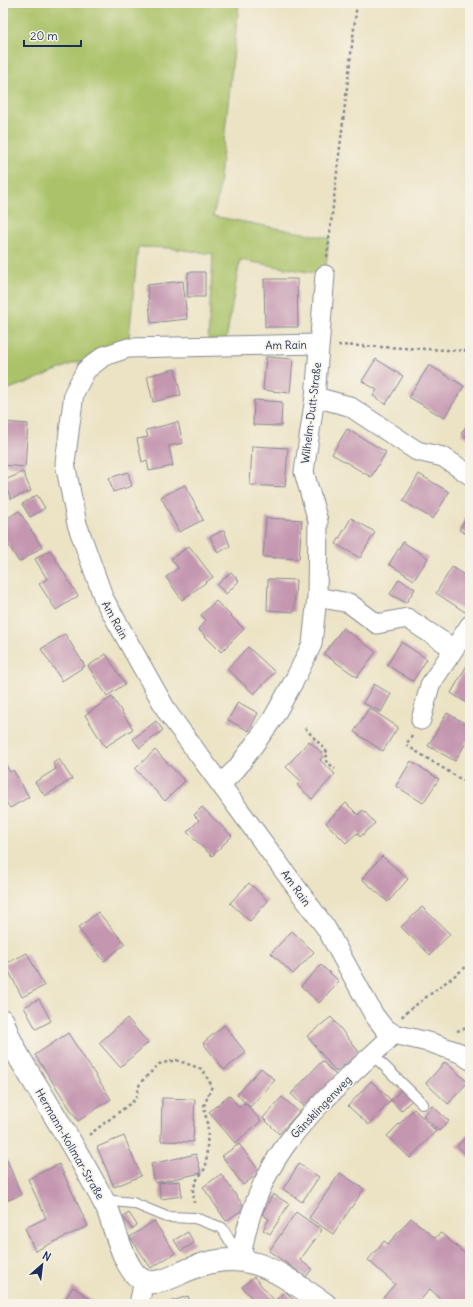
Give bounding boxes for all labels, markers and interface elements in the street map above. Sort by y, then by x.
scale bar [24,22,81,48]
text: 20 m [30,28,58,43]
street label: Am Rain [265,338,307,352]
street label: Wilhelm-Dutt-Straße [298,361,324,464]
street label: Am Rain [99,599,131,641]
street label: Am Rain [278,867,314,909]
street label: Gänsklingenweg [288,1073,354,1141]
street label: Hermann-Kollmar-Straße [33,1086,108,1202]
north arrow [22,1245,62,1285]
text: N [40,1248,53,1264]

